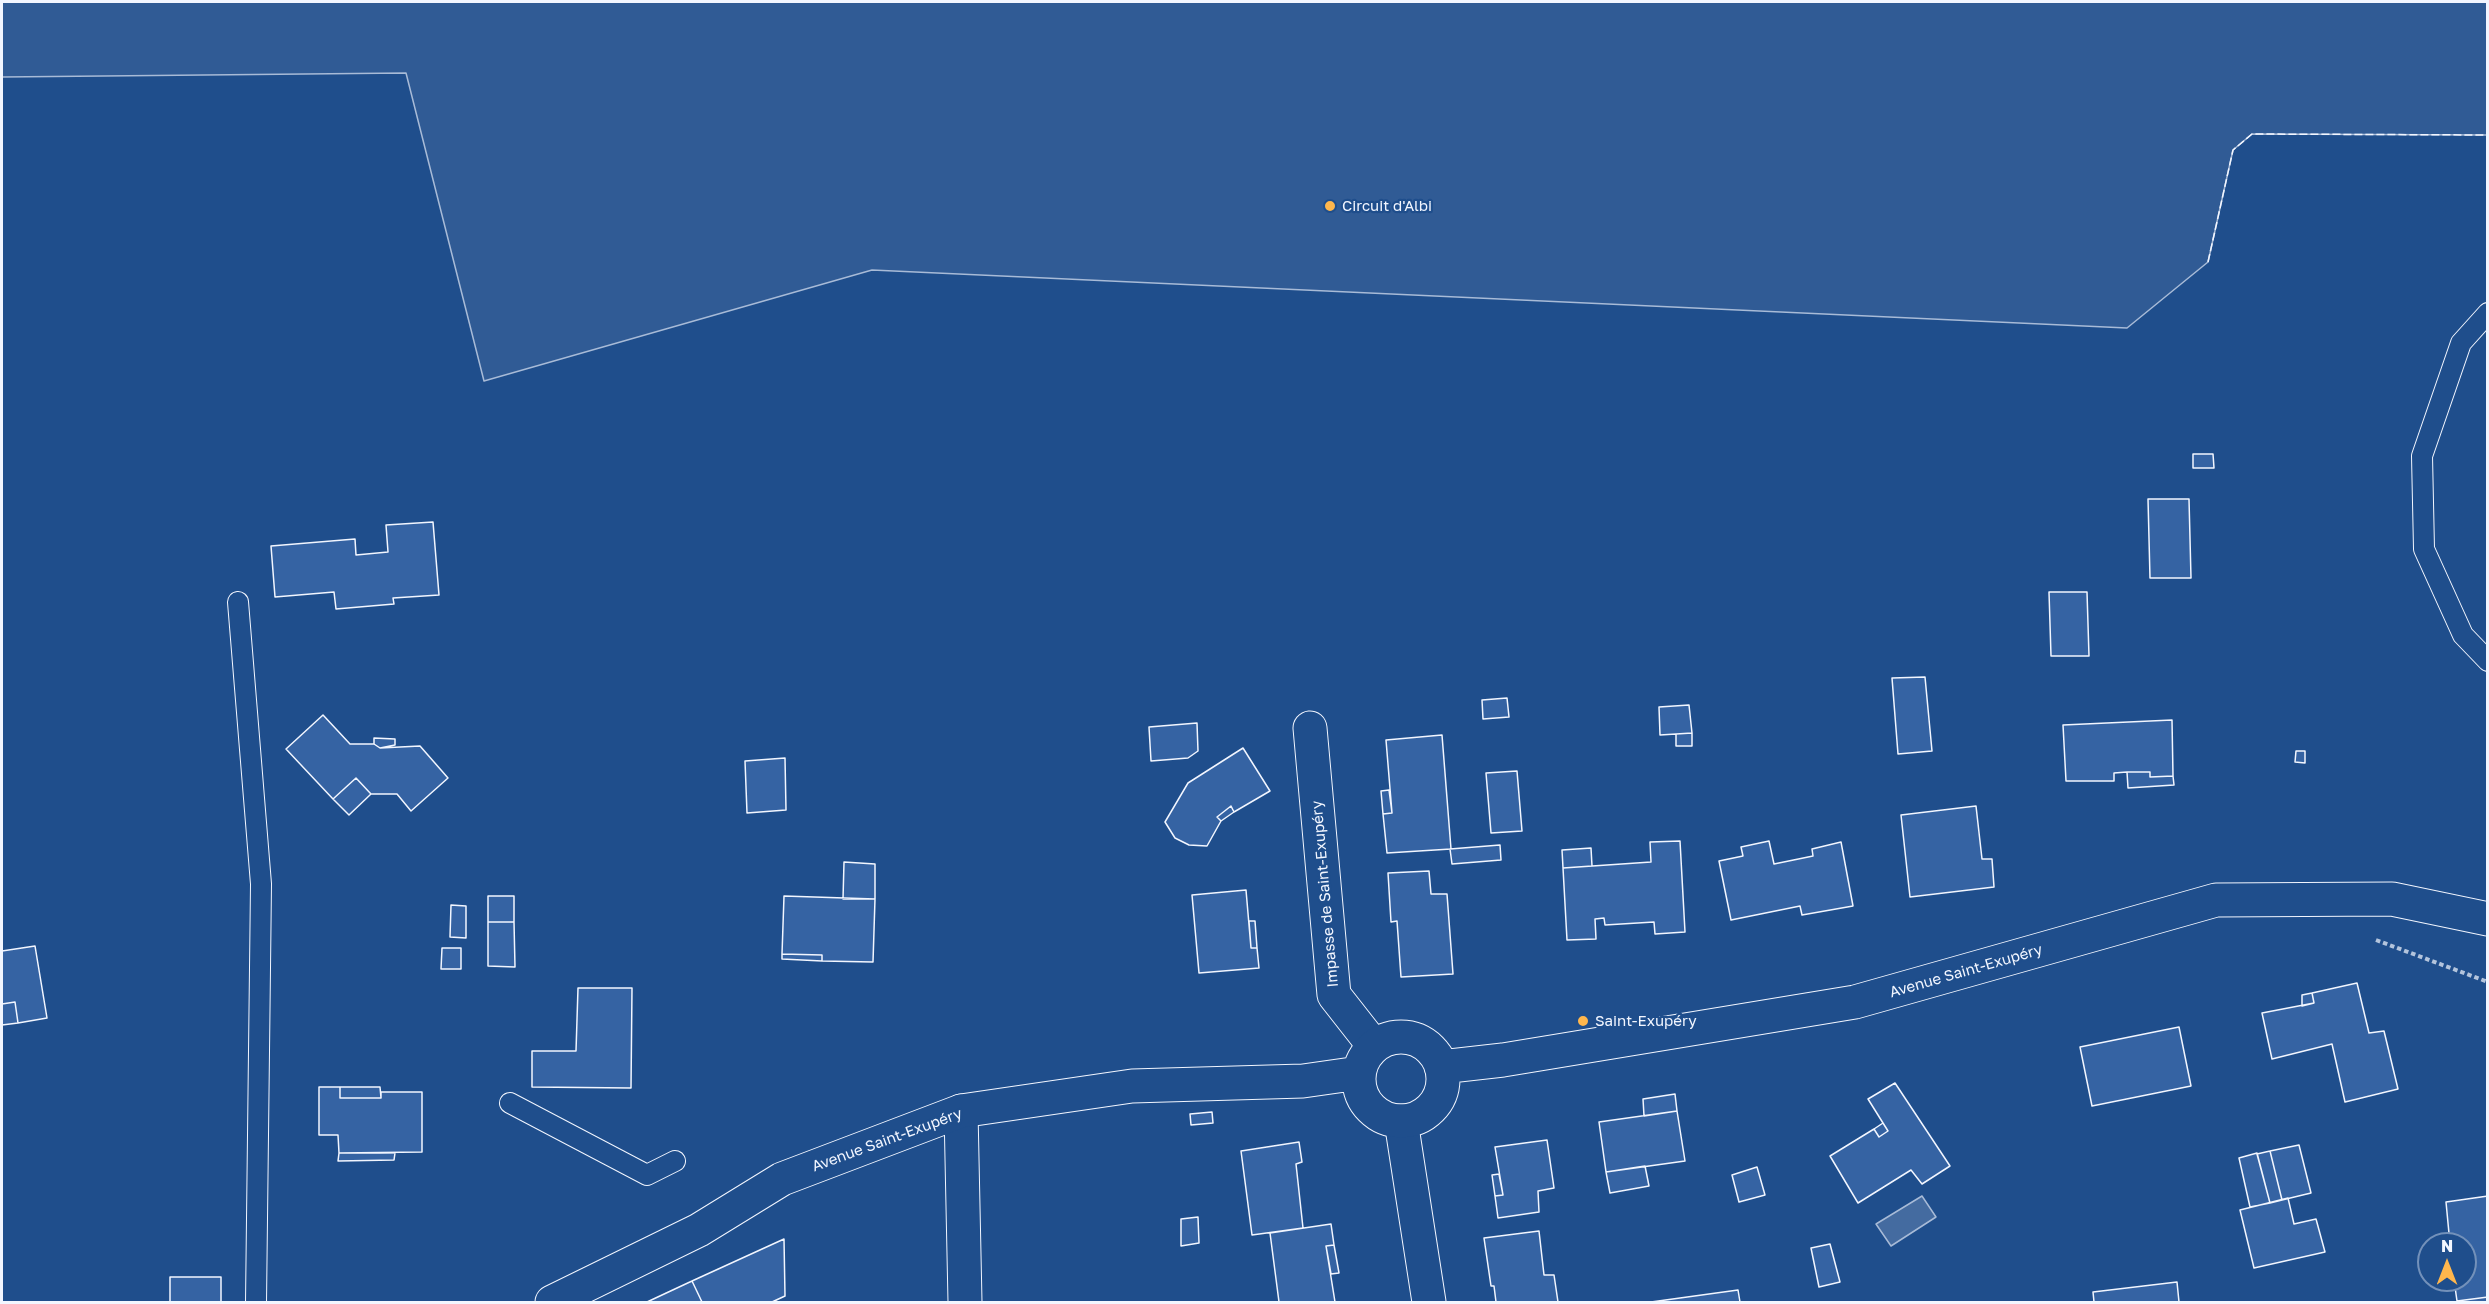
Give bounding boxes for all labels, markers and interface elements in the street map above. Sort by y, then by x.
place label: Circuit d'Albi [1342,197,1432,215]
marker: Circuit d'Albi [1323,199,1337,213]
street label: Impasse de Saint-Exupéry [1308,800,1342,988]
street label: Avenue Saint-Exupéry [1887,941,2045,1001]
place label: Saint-Exupéry [1595,1012,1697,1030]
marker: Saint-Exupéry [1576,1014,1590,1028]
street label: Avenue Saint-Exupéry [810,1104,964,1176]
north arrow [2417,1232,2477,1292]
text: N [2441,1236,2453,1256]

